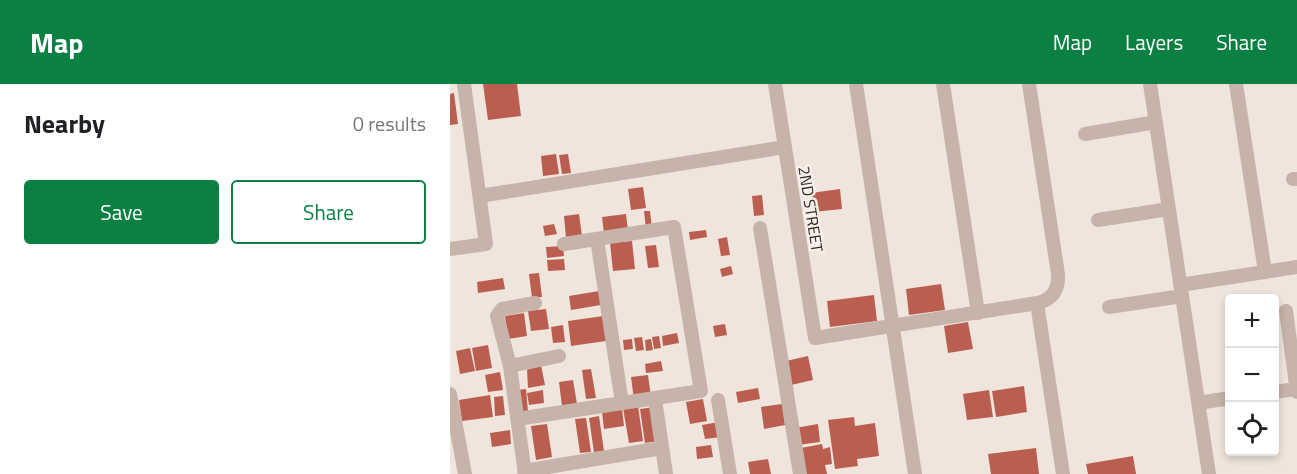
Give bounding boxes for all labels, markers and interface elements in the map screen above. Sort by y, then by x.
text: Map [30,21,84,64]
text: Map [1053,26,1092,58]
text: Layers [1125,26,1183,58]
text: Share [1216,26,1267,58]
text: Nearby [24,104,105,143]
text: 0 results [353,108,426,139]
street label: 2ND STREET [792,164,830,254]
button: Save [24,180,219,244]
button: Share [231,180,426,244]
map controls [1225,294,1279,456]
button: + [1225,294,1279,348]
button: − [1225,348,1279,402]
button: locate [1225,402,1279,456]

